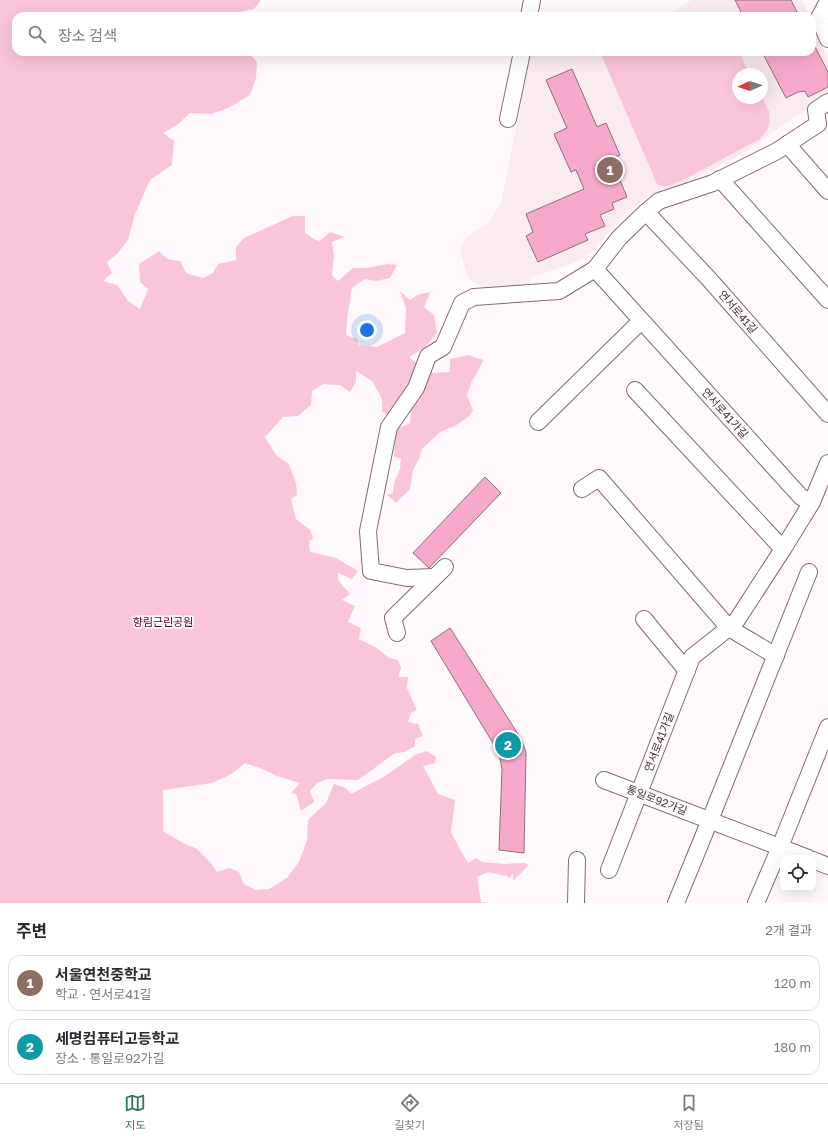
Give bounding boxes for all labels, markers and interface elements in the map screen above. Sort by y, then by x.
search box [12,12,816,56]
icon: search [26,23,48,45]
text: 장소 검색 [58,26,117,44]
north arrow [732,68,768,104]
pin: 1 [597,155,623,185]
street label: 연서로41길 [716,288,761,336]
your location [357,320,377,340]
street label: 연서로41가길 [700,385,751,440]
park label: 향림근린공원 [133,615,193,628]
street label: 연서로41가길 [641,710,676,773]
pin: 2 [495,730,521,760]
street label: 통일로92가길 [625,782,689,817]
map controls [780,855,816,891]
button: locate [780,855,816,891]
text: 주변 [16,920,47,941]
text: 2개 결과 [765,922,812,938]
text: 서울연천중학교 [55,965,152,983]
text: 1 [27,975,33,991]
text: 120 m [774,975,811,991]
text: 학교 · 연서로41길 [55,986,151,1002]
text: 세명컴퓨터고등학교 [55,1029,179,1047]
text: 2 [26,1039,34,1055]
text: 180 m [774,1039,811,1055]
text: 장소 · 통일로92가길 [55,1050,165,1066]
tab: 지도 [124,1092,146,1132]
tab: 길찾기 [395,1092,425,1132]
tab: 저장됨 [673,1092,704,1132]

